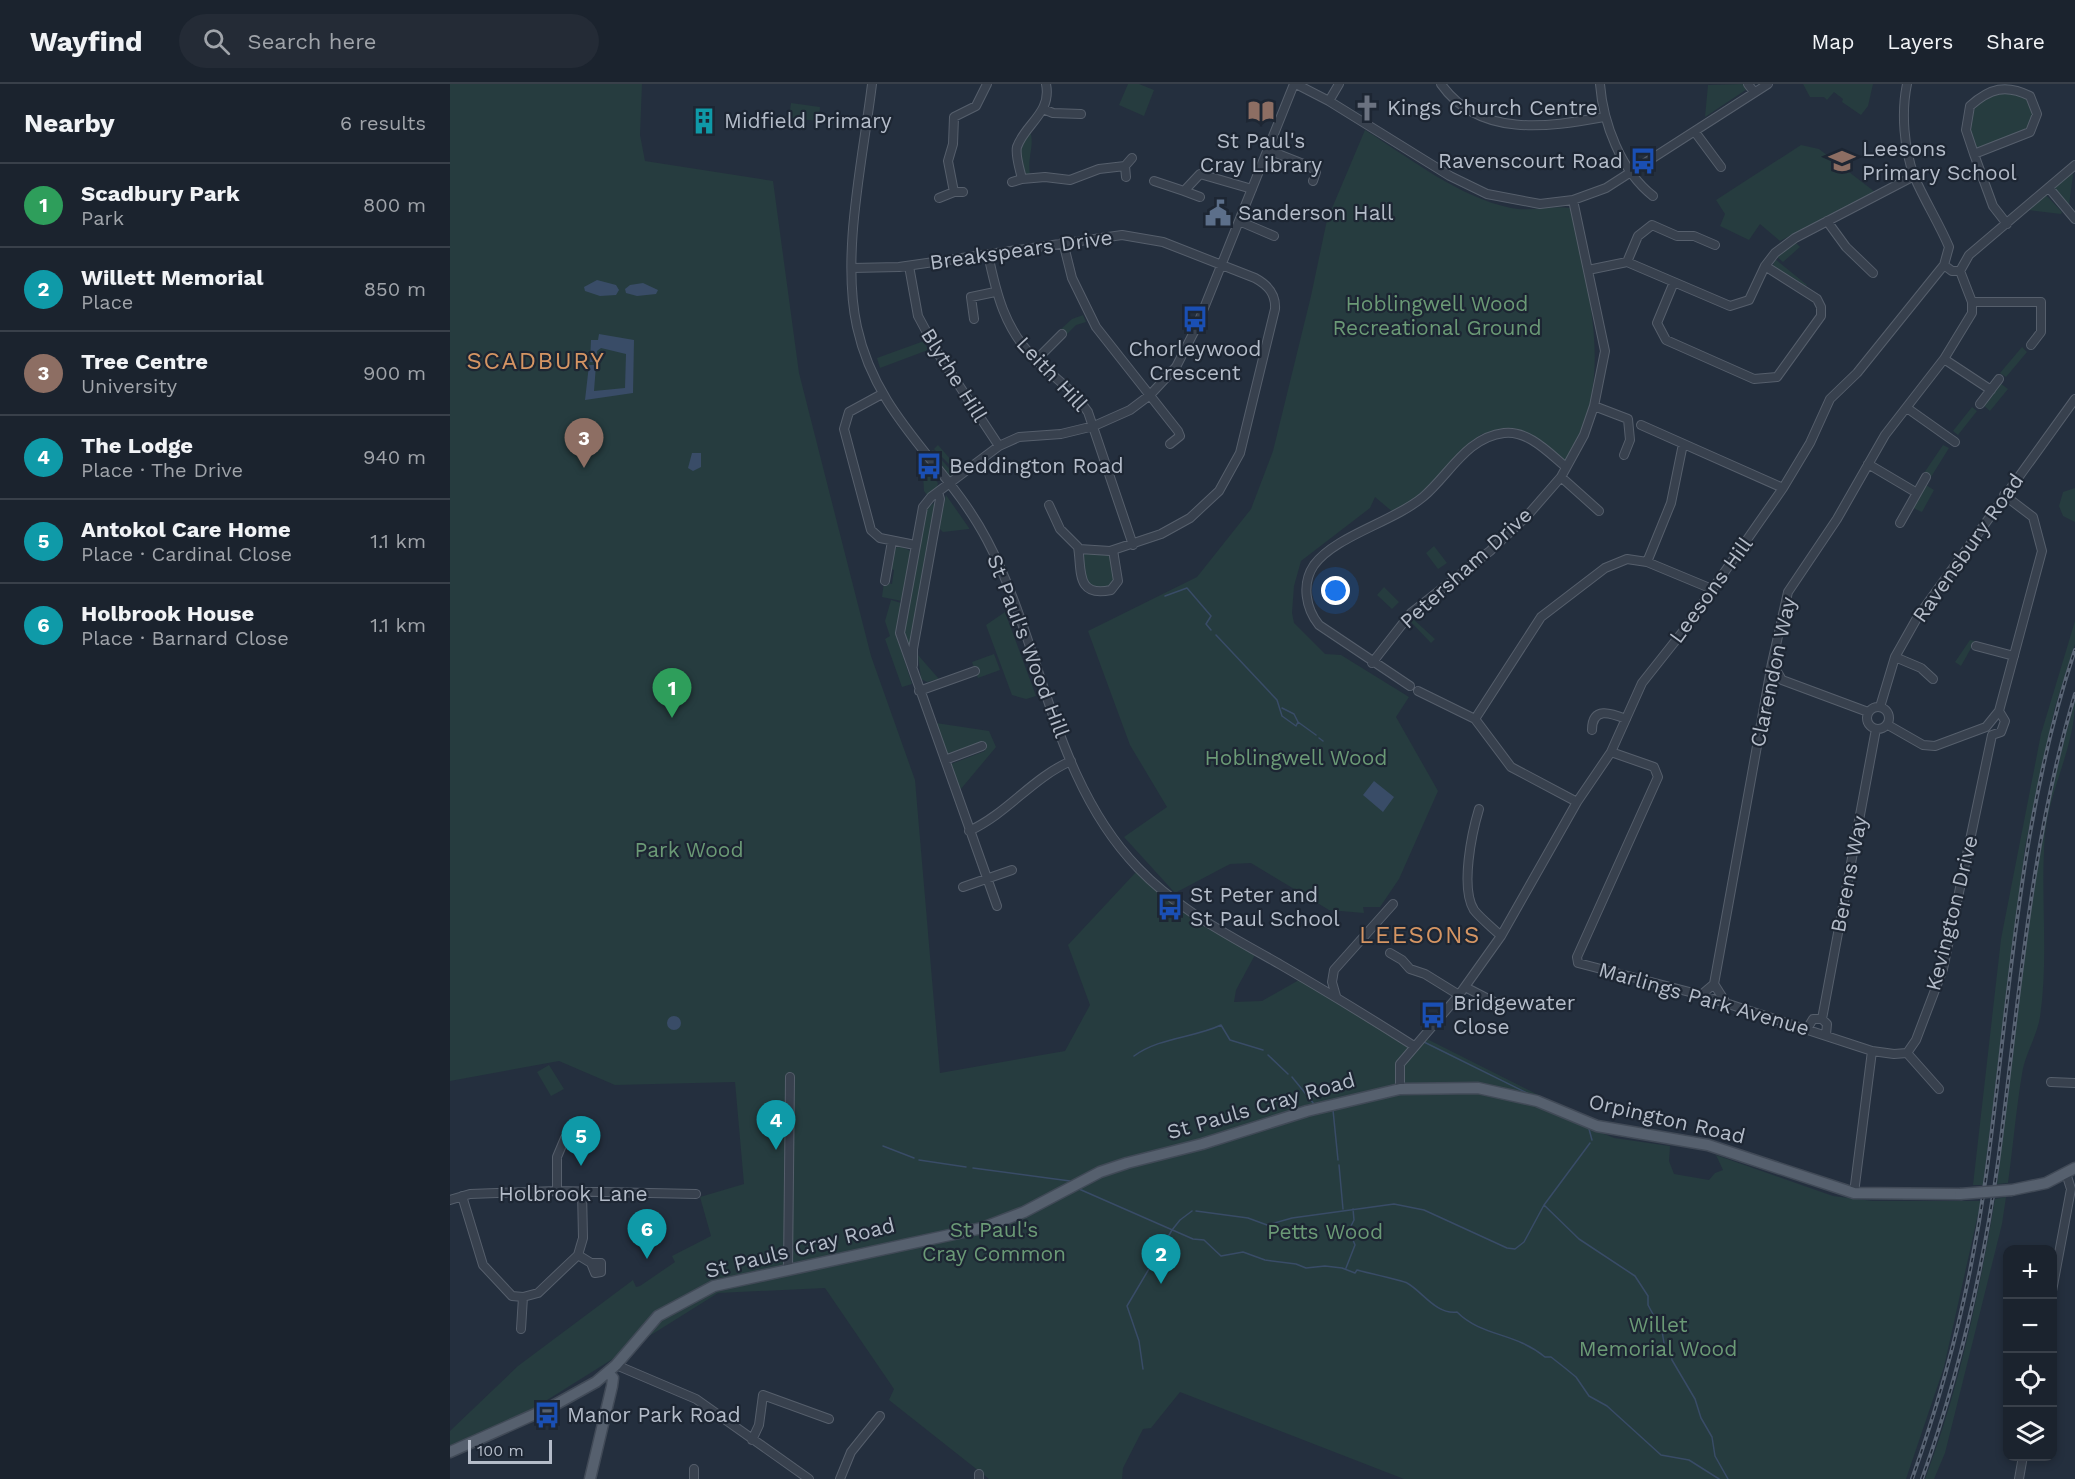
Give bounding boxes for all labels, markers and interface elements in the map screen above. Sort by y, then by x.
search box [179,14,599,68]
text: Wayfind [30,25,143,58]
icon: search [200,25,233,58]
text: Search here [248,29,377,54]
text: Map [1811,29,1854,54]
text: Layers [1887,29,1953,54]
text: Share [1986,29,2045,54]
church icon: Kings Church Centre [1352,93,1382,123]
place label: Kings Church Centre [1387,95,1598,120]
library icon: St Paul's Cray Library [1246,96,1276,126]
building icon: Midfield Primary [689,106,719,136]
text: Nearby [24,108,115,138]
place label: Midfield Primary [724,108,892,133]
text: 6 results [340,111,426,135]
place label: St Paul's Cray Library [1200,128,1322,177]
place label: Leesons Primary School [1862,136,2017,185]
bus stop icon: Ravenscourt Road [1628,146,1658,176]
school or university icon: Leesons Primary School [1827,146,1857,176]
place label: Ravenscourt Road [1438,148,1623,173]
text: Scadbury Park [81,181,240,206]
text: 1 [39,193,48,217]
text: 800 m [363,193,426,217]
public building icon: Sanderson Hall [1203,198,1233,228]
place label: Sanderson Hall [1238,200,1394,225]
text: Park [81,206,124,230]
street label: Breakspears Drive [928,224,1114,275]
text: Willett Memorial [81,265,263,290]
text: 2 [38,277,49,301]
text: 850 m [364,277,426,301]
text: Place [81,290,133,314]
park label: Hoblingwell Wood Recreational Ground [1332,291,1542,340]
bus stop icon: Chorleywood Crescent [1180,304,1210,334]
street label: Blythe Hill [916,323,993,427]
street label: Leith Hill [1012,331,1094,417]
place label: Chorleywood Crescent [1128,336,1262,385]
district label: SCADBURY [467,347,605,375]
text: Tree Centre [81,349,208,374]
text: 3 [38,361,49,385]
text: 900 m [363,361,426,385]
text: University [81,374,177,398]
pin: 3 [564,418,604,468]
text: The Lodge [81,433,193,458]
text: 4 [37,445,50,469]
text: 940 m [363,445,426,469]
bus stop icon: Beddington Road [914,451,944,481]
place label: Beddington Road [949,453,1124,478]
text: Place · The Drive [81,458,243,482]
street label: Ravensbury Road [1907,468,2028,627]
street label: Petersham Drive [1395,502,1537,633]
text: Antokol Care Home [81,517,291,542]
text: 5 [38,529,49,553]
text: 1.1 km [370,529,426,553]
street label: Leesons Hill [1664,531,1758,648]
text: Place · Cardinal Close [81,542,292,566]
street label: St Paul's Wood Hill [982,551,1075,741]
your location [1321,576,1350,605]
street label: Clarendon Way [1744,594,1801,749]
text: Holbrook House [81,601,254,626]
text: 6 [37,613,50,637]
text: 1.1 km [370,613,426,637]
text: Place · Barnard Close [81,626,289,650]
pin: 1 [652,668,692,718]
park label: Hoblingwell Wood [1205,745,1387,770]
street label: Berens Way [1825,813,1872,934]
street label: Kevington Drive [1920,833,1983,993]
park label: Park Wood [634,837,744,862]
place label: St Peter and St Paul School [1190,882,1340,931]
bus stop icon: St Peter and St Paul School [1155,892,1185,922]
district label: LEESONS [1359,921,1481,949]
street label: Marlings Park Avenue [1596,956,1812,1041]
place label: Bridgewater Close [1453,990,1576,1039]
bus stop icon: Bridgewater Close [1418,1000,1448,1030]
street label: St Pauls Cray Road [1164,1067,1358,1144]
street label: Orpington Road [1586,1088,1748,1149]
pin: 4 [756,1100,796,1150]
pin: 5 [562,1116,600,1166]
street label: Holbrook Lane [498,1181,648,1206]
pin: 6 [628,1210,666,1259]
street label: St Pauls Cray Road [703,1212,897,1283]
park label: St Paul's Cray Common [922,1217,1066,1266]
park label: Petts Wood [1267,1219,1383,1244]
pin: 2 [1142,1234,1180,1284]
map controls [2003,1245,2057,1461]
button: + [2003,1245,2057,1299]
button: − [2003,1299,2057,1353]
park label: Willet Memorial Wood [1579,1312,1737,1361]
button: locate [2003,1353,2057,1407]
bus stop icon: Manor Park Road [532,1400,562,1430]
place label: Manor Park Road [567,1402,741,1427]
button: layers [2003,1407,2057,1461]
scale bar [468,1437,552,1464]
text: 100 m [477,1441,524,1460]

